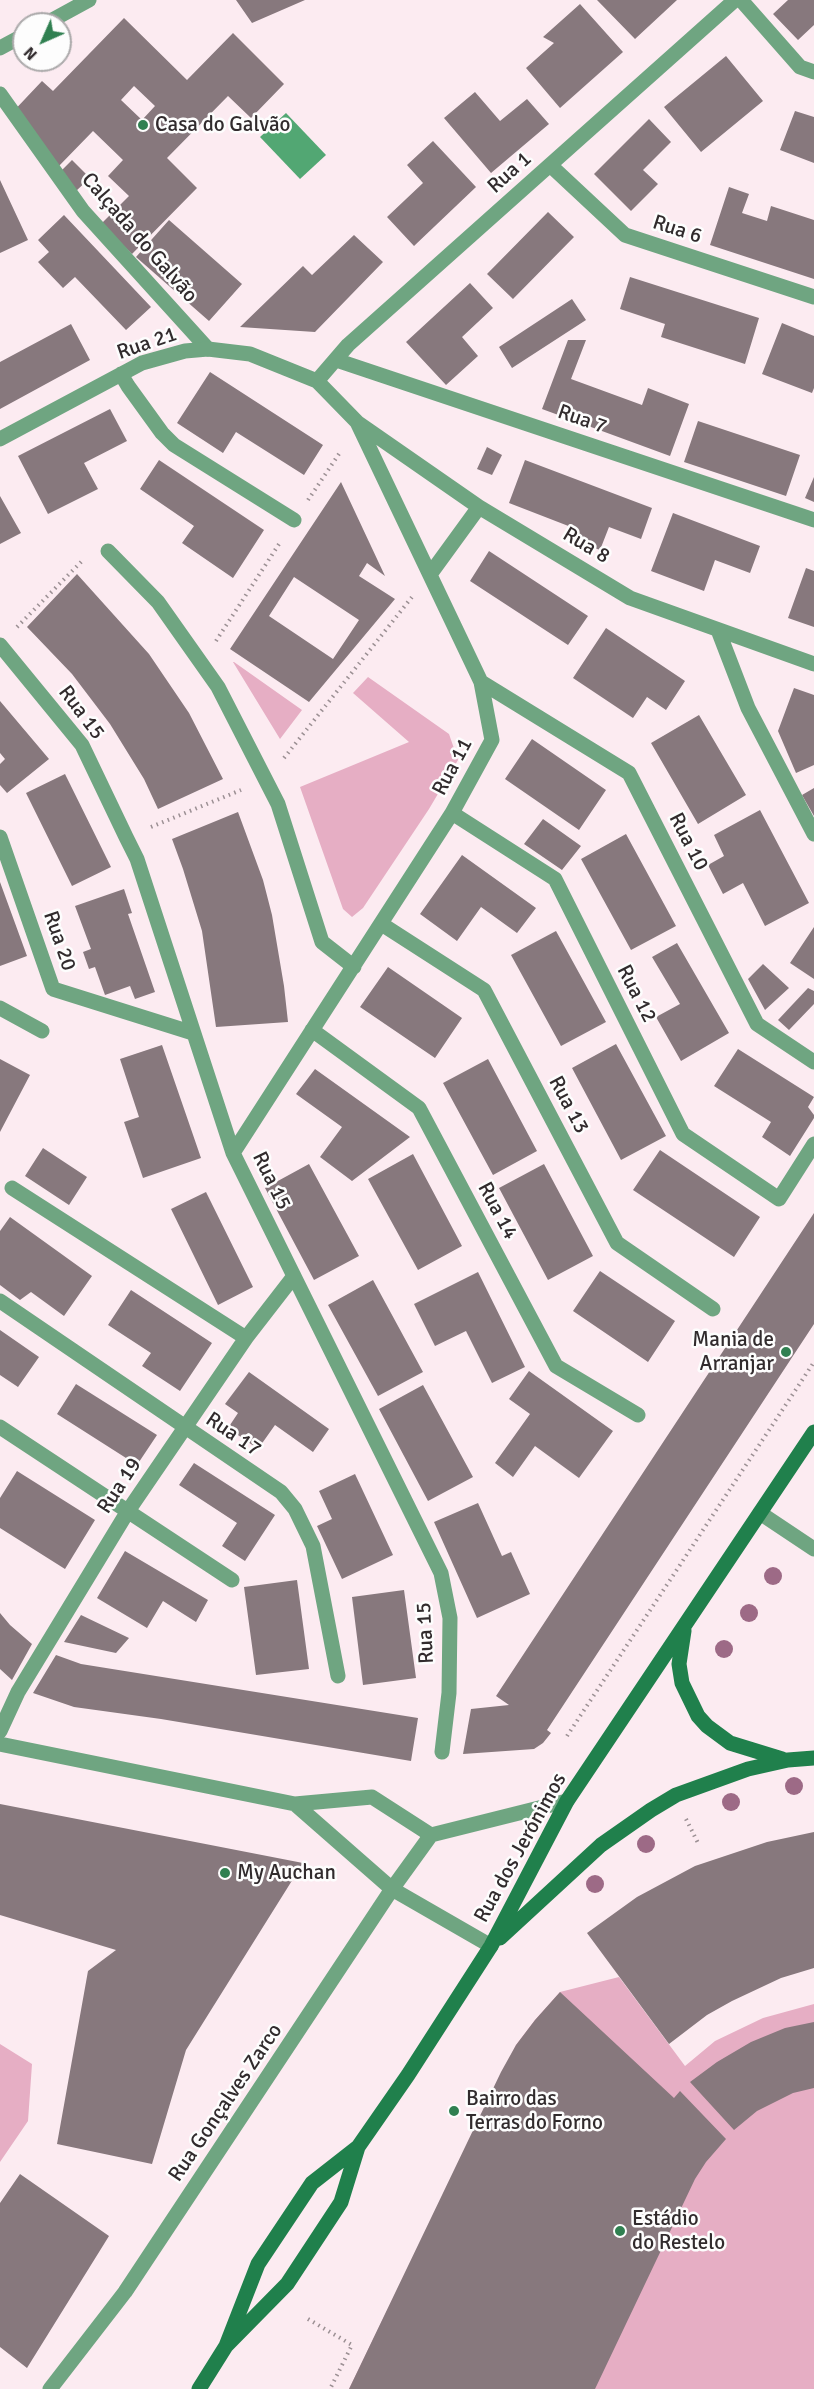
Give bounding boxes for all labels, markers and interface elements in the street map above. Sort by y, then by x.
north arrow [12,12,72,72]
text: N [20,42,42,64]
place label: Casa do Galvão [155,112,290,138]
marker: Casa do Galvão [136,118,150,132]
street label: Rua 1 [483,147,537,199]
street label: Calçada do Galvão [76,168,202,308]
street label: Rua 6 [649,210,705,250]
street label: Rua 21 [114,322,180,366]
street label: Rua 7 [554,400,610,440]
street label: Rua 8 [558,522,614,570]
street label: Rua 15 [52,681,110,745]
street label: Rua 11 [427,734,479,800]
street label: Rua 10 [663,809,713,875]
street label: Rua 20 [37,908,81,974]
street label: Rua 12 [611,961,661,1027]
street label: Rua 13 [542,1072,594,1138]
street label: Rua 15 [246,1148,296,1214]
street label: Rua 14 [471,1178,523,1244]
place label: Mania de Arranjar [692,1327,774,1377]
marker: Mania de Arranjar [779,1345,793,1359]
street label: Rua 17 [200,1407,266,1463]
street label: Rua 19 [93,1453,147,1519]
street label: Rua 15 [412,1602,440,1664]
street label: Rua dos Jerónimos [470,1769,572,1927]
place label: My Auchan [237,1860,336,1886]
marker: My Auchan [218,1866,232,1880]
street label: Rua Gonçalves Zarco [164,2019,288,2187]
place label: Bairro das Terras do Forno [466,2086,603,2136]
marker: Bairro das Terras do Forno [447,2104,461,2118]
place label: Estádio do Restelo [632,2206,725,2256]
marker: Estádio do Restelo [613,2224,627,2238]

